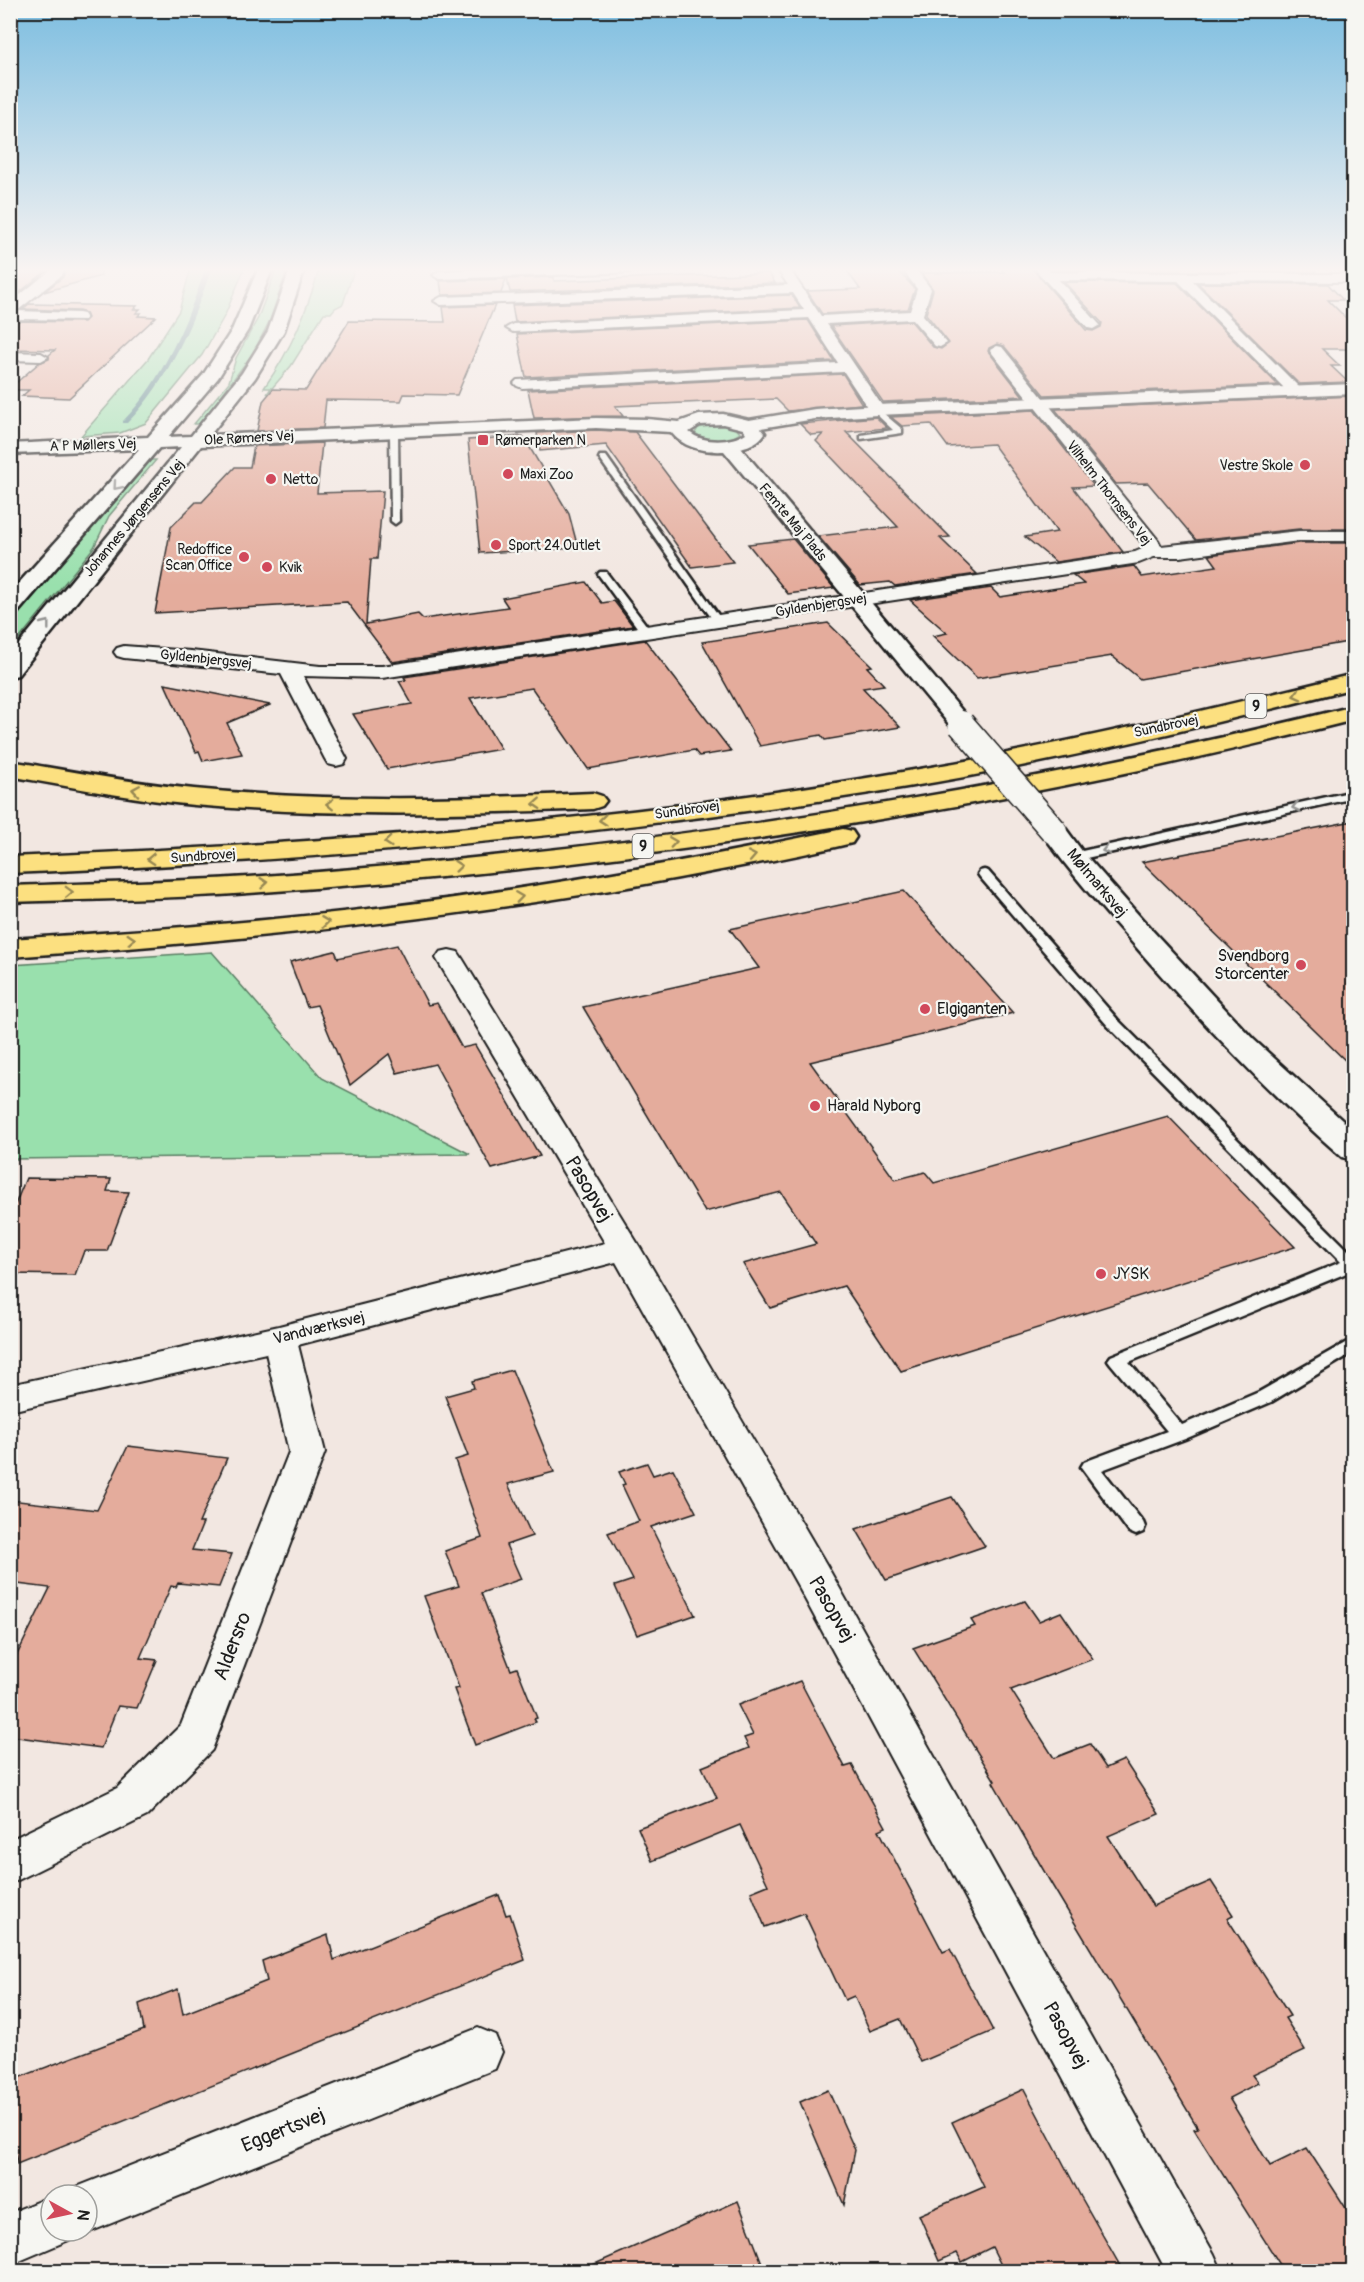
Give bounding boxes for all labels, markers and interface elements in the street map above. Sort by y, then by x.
street label: Ole Rømers Vej [204,427,294,449]
place label: Rømerparken N [495,432,586,449]
marker: Rømerparken N [476,433,490,447]
street label: A P Møllers Vej [49,435,137,455]
street label: Vilhelm Thomsens Vej [1063,437,1155,549]
street label: Johannes Jørgensens Vej [80,456,188,580]
place label: Vestre Skole [1219,457,1293,474]
marker: Vestre Skole [1298,458,1312,472]
place label: Maxi Zoo [520,466,574,483]
marker: Maxi Zoo [501,467,515,481]
place label: Netto [283,471,319,488]
marker: Netto [264,472,278,486]
one-way arrow [113,479,124,490]
street label: Femte Maj Plads [756,480,831,565]
place label: Sport 24 Outlet [508,537,601,554]
marker: Sport 24 Outlet [489,538,503,552]
place label: Redoffice Scan Office [165,541,232,574]
marker: Redoffice Scan Office [237,550,251,564]
place label: Kvik [279,559,302,576]
marker: Kvik [260,560,274,574]
street label: Gyldenbjergsvej [774,589,868,621]
one-way arrow [39,620,50,631]
street label: Gyldenbjergsvej [159,646,253,672]
one-way arrow [1292,688,1302,701]
road number: 9 [1246,694,1266,718]
street label: Sundbrovej [1132,711,1200,741]
one-way arrow [131,784,140,796]
one-way arrow [532,797,541,810]
street label: Sundbrovej [653,797,721,823]
one-way arrow [326,798,335,810]
one-way arrow [1292,800,1302,813]
one-way arrow [598,814,607,826]
road number: 9 [632,834,654,858]
one-way arrow [383,835,392,848]
one-way arrow [668,836,677,848]
one-way arrow [1101,843,1111,856]
street label: Mølmarksvej [1062,844,1132,922]
street label: Sundbrovej [170,845,236,867]
one-way arrow [747,850,757,863]
one-way arrow [147,853,156,865]
one-way arrow [453,860,463,873]
one-way arrow [259,877,268,890]
one-way arrow [64,885,73,898]
one-way arrow [514,891,523,903]
one-way arrow [321,916,330,929]
one-way arrow [127,933,136,946]
place label: Svendborg Storcenter [1214,946,1289,984]
marker: Svendborg Storcenter [1294,958,1308,972]
place label: Elgiganten [937,999,1007,1019]
marker: Elgiganten [918,1002,932,1016]
place label: Harald Nyborg [827,1096,921,1116]
marker: Harald Nyborg [808,1099,822,1113]
street label: Pasopvej [560,1152,618,1226]
place label: JYSK [1113,1264,1149,1284]
marker: JYSK [1094,1267,1108,1281]
street label: Vandværksvej [271,1307,367,1349]
street label: Pasopvej [803,1571,861,1647]
street label: Aldersro [208,1608,257,1684]
street label: Pasopvej [1038,1997,1094,2073]
street label: Eggertsvej [238,2102,328,2158]
north arrow [39,2183,99,2243]
text: N [72,2208,94,2222]

